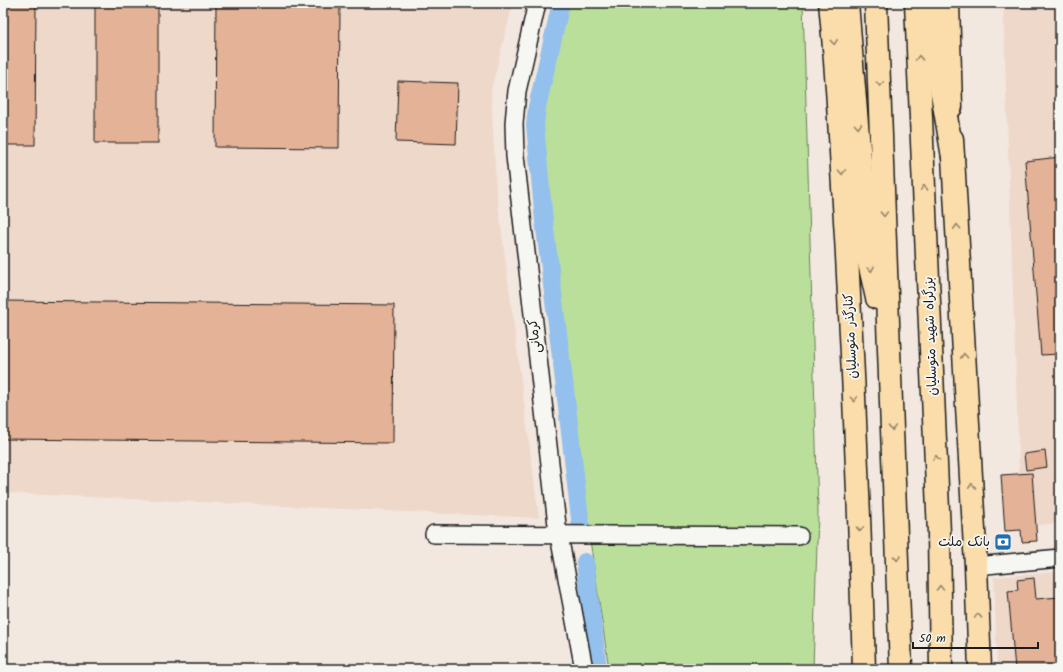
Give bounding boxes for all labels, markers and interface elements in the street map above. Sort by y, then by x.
one-way arrow [829,39,838,45]
one-way arrow [914,55,923,61]
one-way arrow [876,81,884,87]
one-way arrow [853,123,862,129]
one-way arrow [838,169,847,175]
one-way arrow [920,185,929,191]
one-way arrow [880,211,889,217]
one-way arrow [953,224,961,230]
one-way arrow [866,266,874,272]
street label: بزرگراه شهید متوسلیان [918,276,944,396]
street label: کنارگذر متوسلیان [838,292,864,379]
street label: کرمانی [522,317,548,354]
one-way arrow [960,353,969,359]
one-way arrow [850,396,859,402]
one-way arrow [887,425,896,431]
one-way arrow [932,455,940,461]
one-way arrow [967,483,976,489]
one-way arrow [856,526,865,532]
place label: بانک ملت [938,532,990,553]
bank icon: بانک ملت [993,532,1013,552]
one-way arrow [892,555,901,561]
one-way arrow [936,585,944,591]
one-way arrow [974,613,982,619]
scale bar [913,624,1038,650]
text: 50 m [919,629,946,648]

